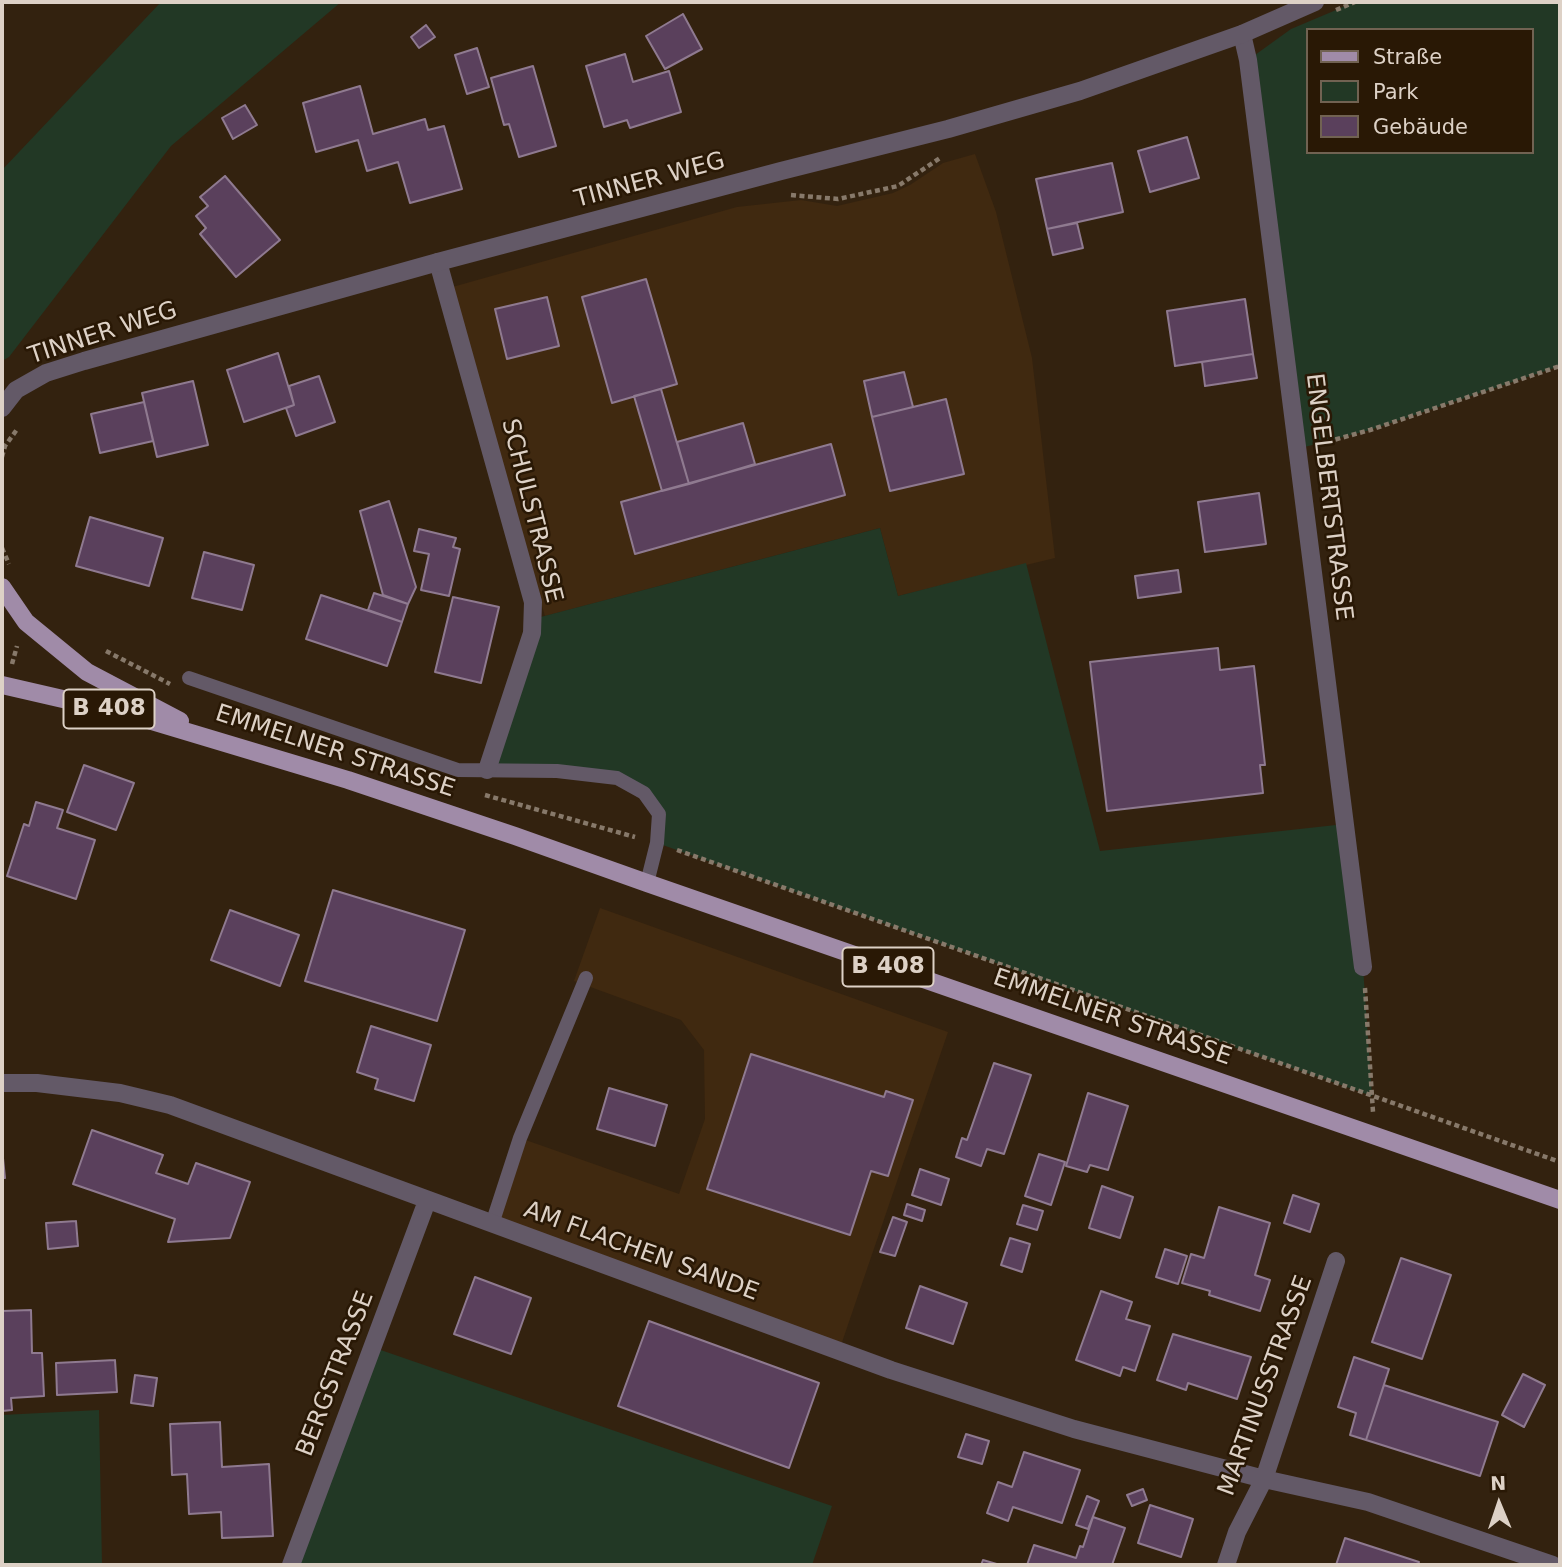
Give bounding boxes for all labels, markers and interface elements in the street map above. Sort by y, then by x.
legend [1306,28,1534,154]
text: Straße [1373,45,1442,69]
text: Park [1373,80,1418,104]
text: Gebäude [1373,115,1468,139]
street label: TINNER WEG [572,147,728,215]
street label: TINNER WEG [25,296,181,372]
street label: ENGELBERTSTRASSE [1299,372,1357,622]
street label: SCHULSTRASSE [494,416,568,606]
road number: B 408 [64,690,154,729]
street label: EMMELNER STRASSE [212,700,458,804]
road number: B 408 [842,948,934,986]
street label: EMMELNER STRASSE [989,964,1235,1072]
street label: AM FLACHEN SANDE [520,1196,762,1308]
street label: MARTINUSSTRASSE [1213,1272,1319,1500]
street label: BERGSTRASSE [291,1287,381,1461]
north arrow [1464,1469,1534,1539]
text: N [1490,1472,1507,1494]

